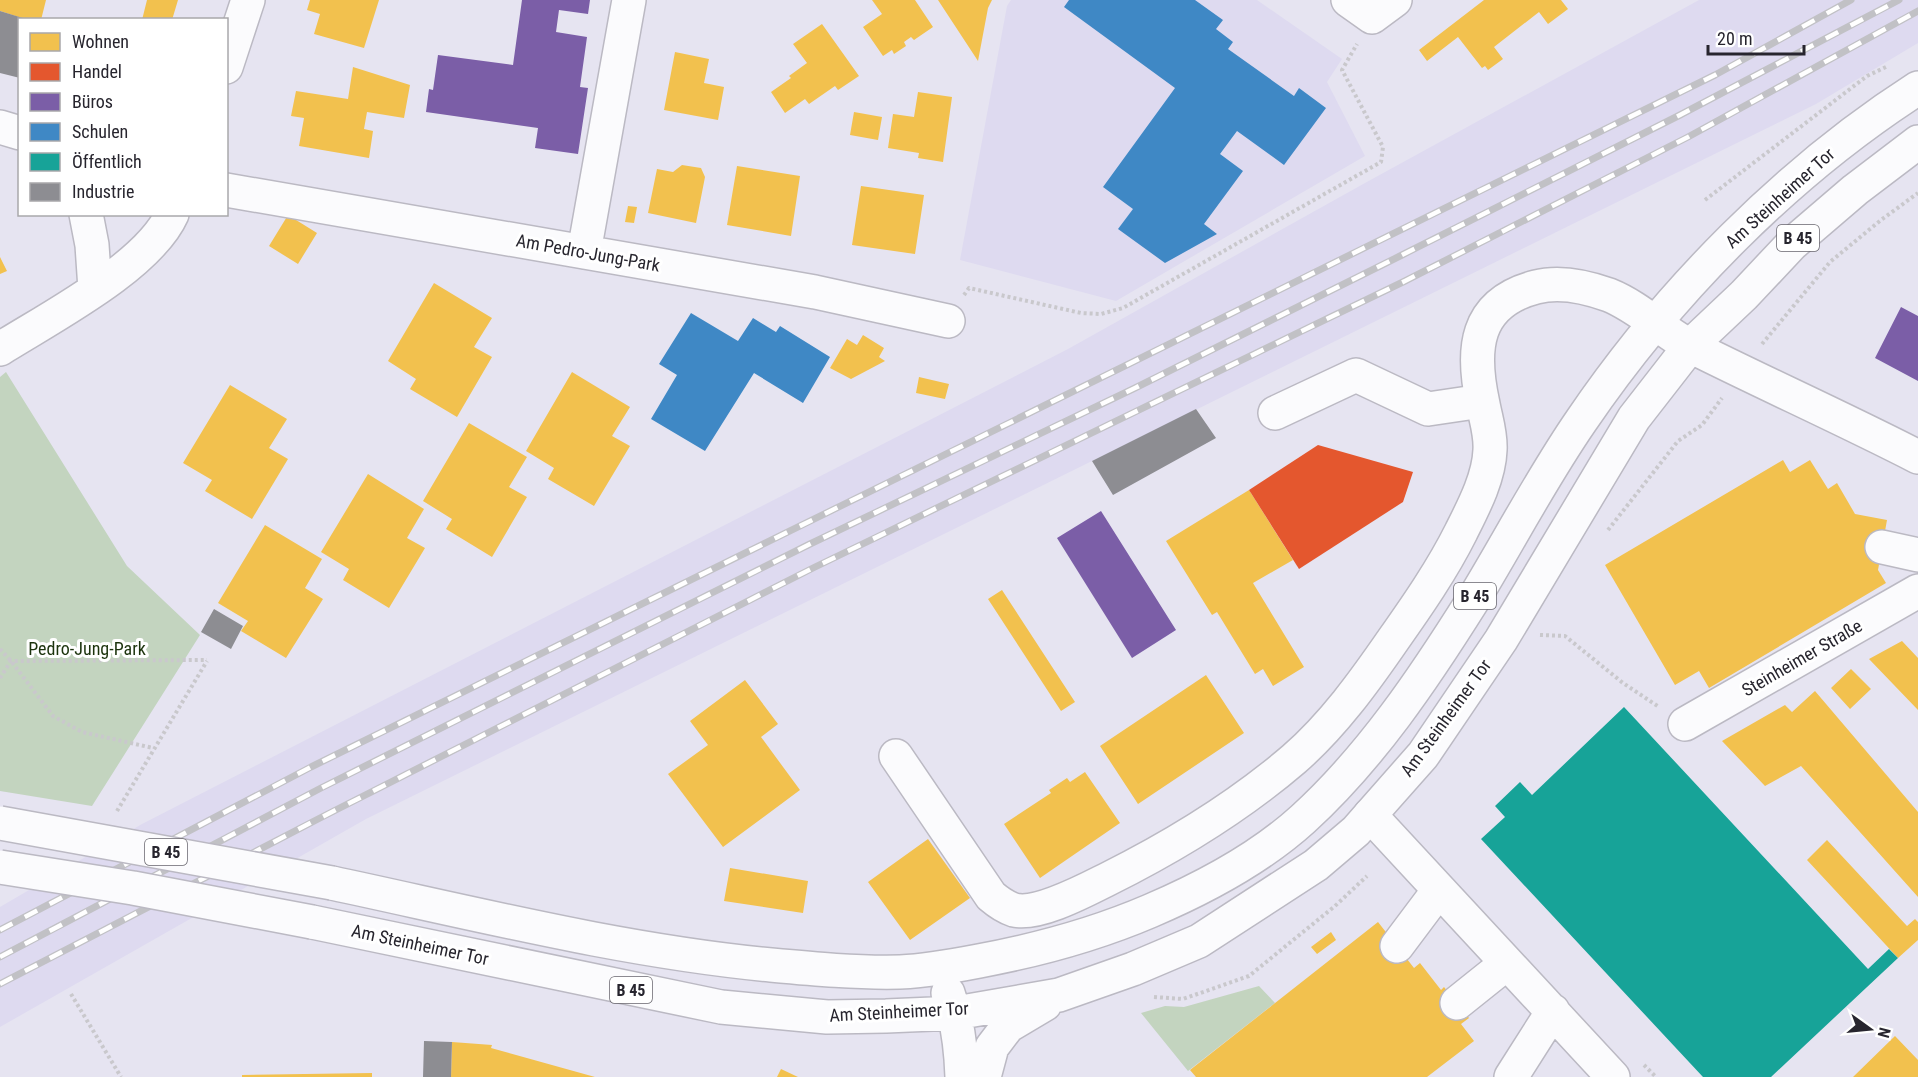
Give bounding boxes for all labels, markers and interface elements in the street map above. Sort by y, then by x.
legend [18,18,228,216]
scale bar [1708,18,1804,56]
text: 20 m [1717,28,1752,49]
text: Wohnen [72,31,129,52]
text: Handel [72,61,122,82]
text: Büros [72,91,113,112]
text: Schulen [72,121,128,142]
street label: Am Steinheimer Tor [1721,143,1839,252]
text: Öffentlich [72,151,142,172]
text: Industrie [72,181,134,202]
road number: B 45 [1777,225,1819,251]
street label: Am Pedro-Jung-Park [515,230,662,275]
road number: B 45 [1454,583,1496,609]
street label: Steinheimer Straße [1738,615,1865,700]
park label: Pedro-Jung-Park [28,638,146,659]
street label: Am Steinheimer Tor [1396,655,1495,780]
road number: B 45 [145,839,187,865]
street label: Am Steinheimer Tor [350,920,491,969]
road number: B 45 [610,977,652,1003]
street label: Am Steinheimer Tor [829,997,970,1026]
north arrow [1840,999,1900,1059]
text: N [1874,1026,1894,1040]

